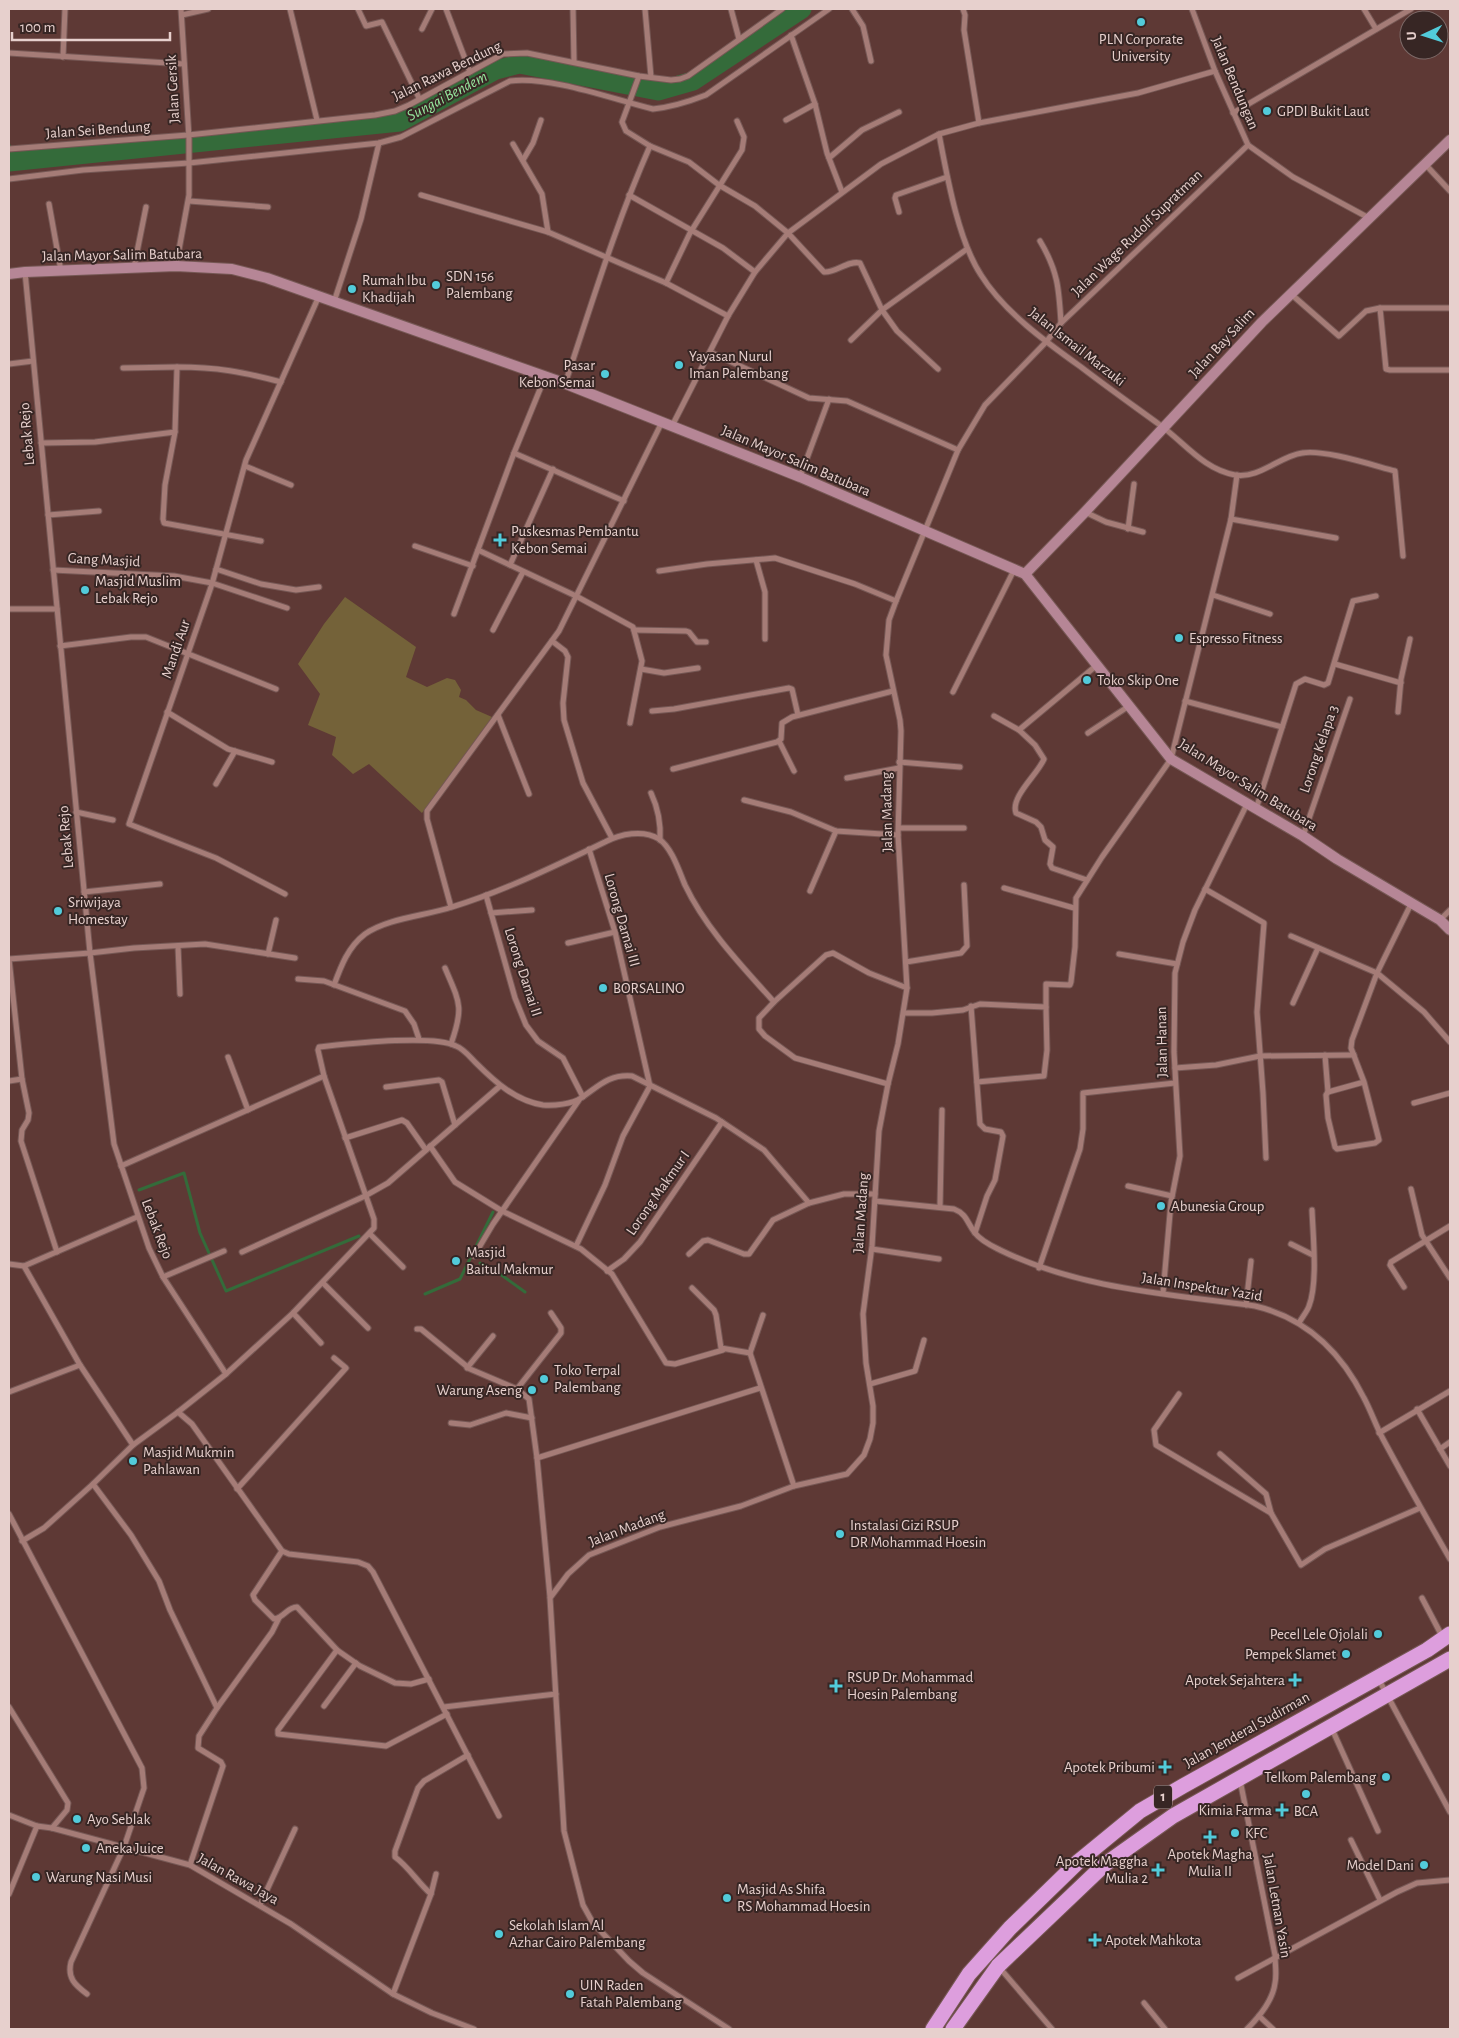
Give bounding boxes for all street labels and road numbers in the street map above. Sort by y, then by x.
street label: Jalan Bendungan [1209,34,1261,132]
street label: Jalan Rawa Bendung [390,38,504,104]
street label: Jalan Gersik [164,54,182,124]
street label: Jalan Sei Bendung [45,119,151,141]
street label: Jalan Wage Rudolf Supratman [1069,167,1205,299]
street label: Jalan Mayor Salim Batubara [42,246,202,264]
street label: Jalan Ismail Marzuki [1026,305,1128,389]
street label: Jalan Bay Salim [1186,305,1258,381]
street label: Lebak Rejo [17,402,37,466]
street label: Jalan Mayor Salim Batubara [719,423,873,499]
street label: Gang Masjid [67,551,141,569]
street label: Mandi Aur [159,618,193,680]
street label: Lorong Kelapa 3 [1297,703,1341,795]
street label: Jalan Mayor Salim Batubara [1176,736,1320,834]
street label: Jalan Madang [879,771,895,852]
street label: Lebak Rejo [56,805,76,869]
street label: Lorong Damai III [602,872,642,968]
street label: Lorong Damai II [502,926,544,1018]
street label: Jalan Hanan [1154,1006,1170,1078]
street label: Lorong Makmur I [623,1148,693,1238]
street label: Jalan Madang [851,1172,871,1254]
street label: Lebak Rejo [139,1197,175,1261]
street label: Jalan Inspektur Yazid [1141,1270,1263,1304]
street label: Jalan Madang [587,1506,668,1549]
street label: Jalan Jenderal Sudirman [1182,1689,1312,1771]
road number: 1 [1154,1785,1172,1808]
street label: Jalan Rawa Jaya [195,1851,281,1907]
street label: Jalan Letnan Yasin [1260,1853,1294,1959]

